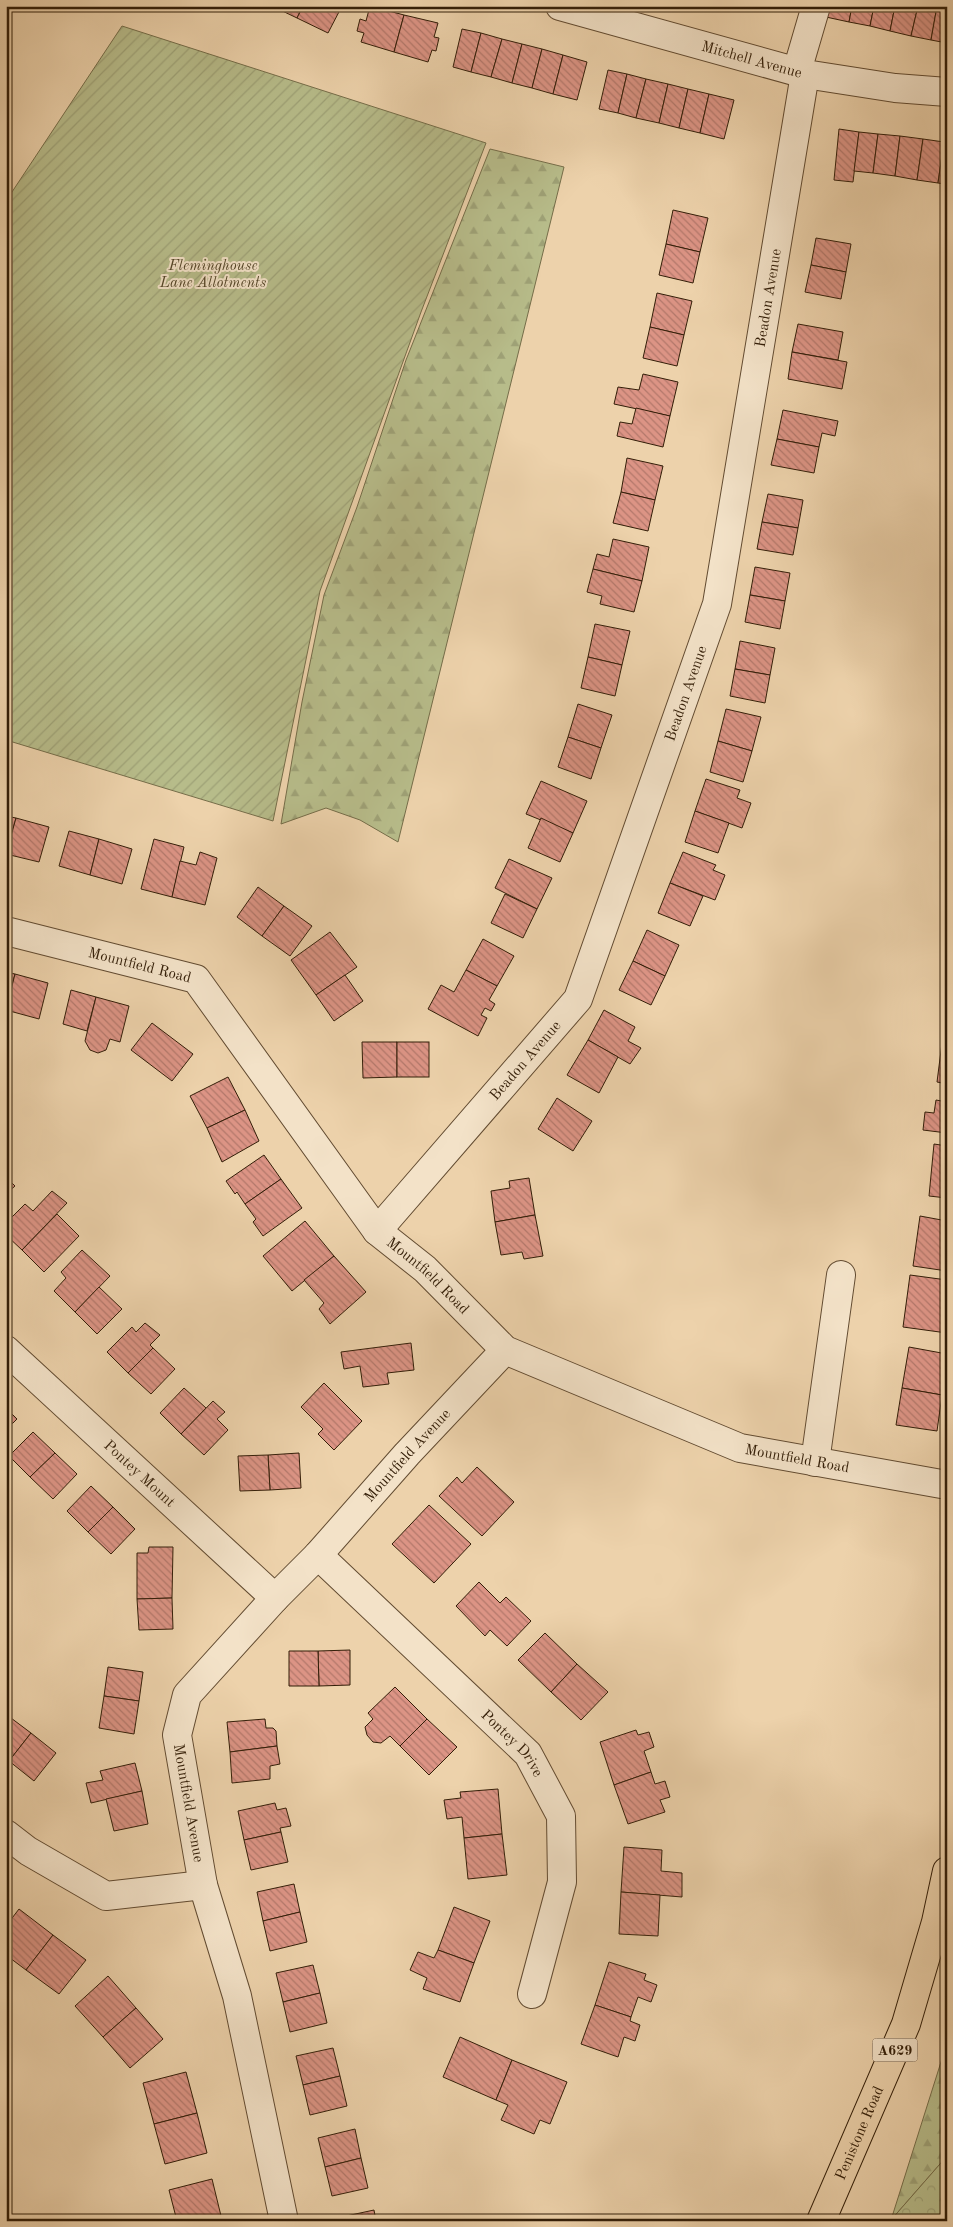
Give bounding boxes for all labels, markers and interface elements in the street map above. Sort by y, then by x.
street label: Mitchell Avenue [699,40,803,82]
street label: Beadon Avenue [754,248,785,349]
park label: Fleminghouse Lane Allotments [159,259,266,291]
street label: Beadon Avenue [663,644,711,743]
street label: Mountfield Road [86,946,193,987]
street label: Beadon Avenue [488,1018,565,1104]
street label: Mountfield Road [383,1236,471,1318]
street label: Mountfield Avenue [362,1407,454,1506]
street label: Pontey Mount [100,1438,177,1511]
street label: Mountfield Road [743,1443,850,1476]
street label: Pontey Drive [478,1708,545,1780]
street label: Mountfield Avenue [170,1743,205,1864]
road number: A629 [872,2038,918,2062]
street label: Penistone Road [834,2084,887,2183]

